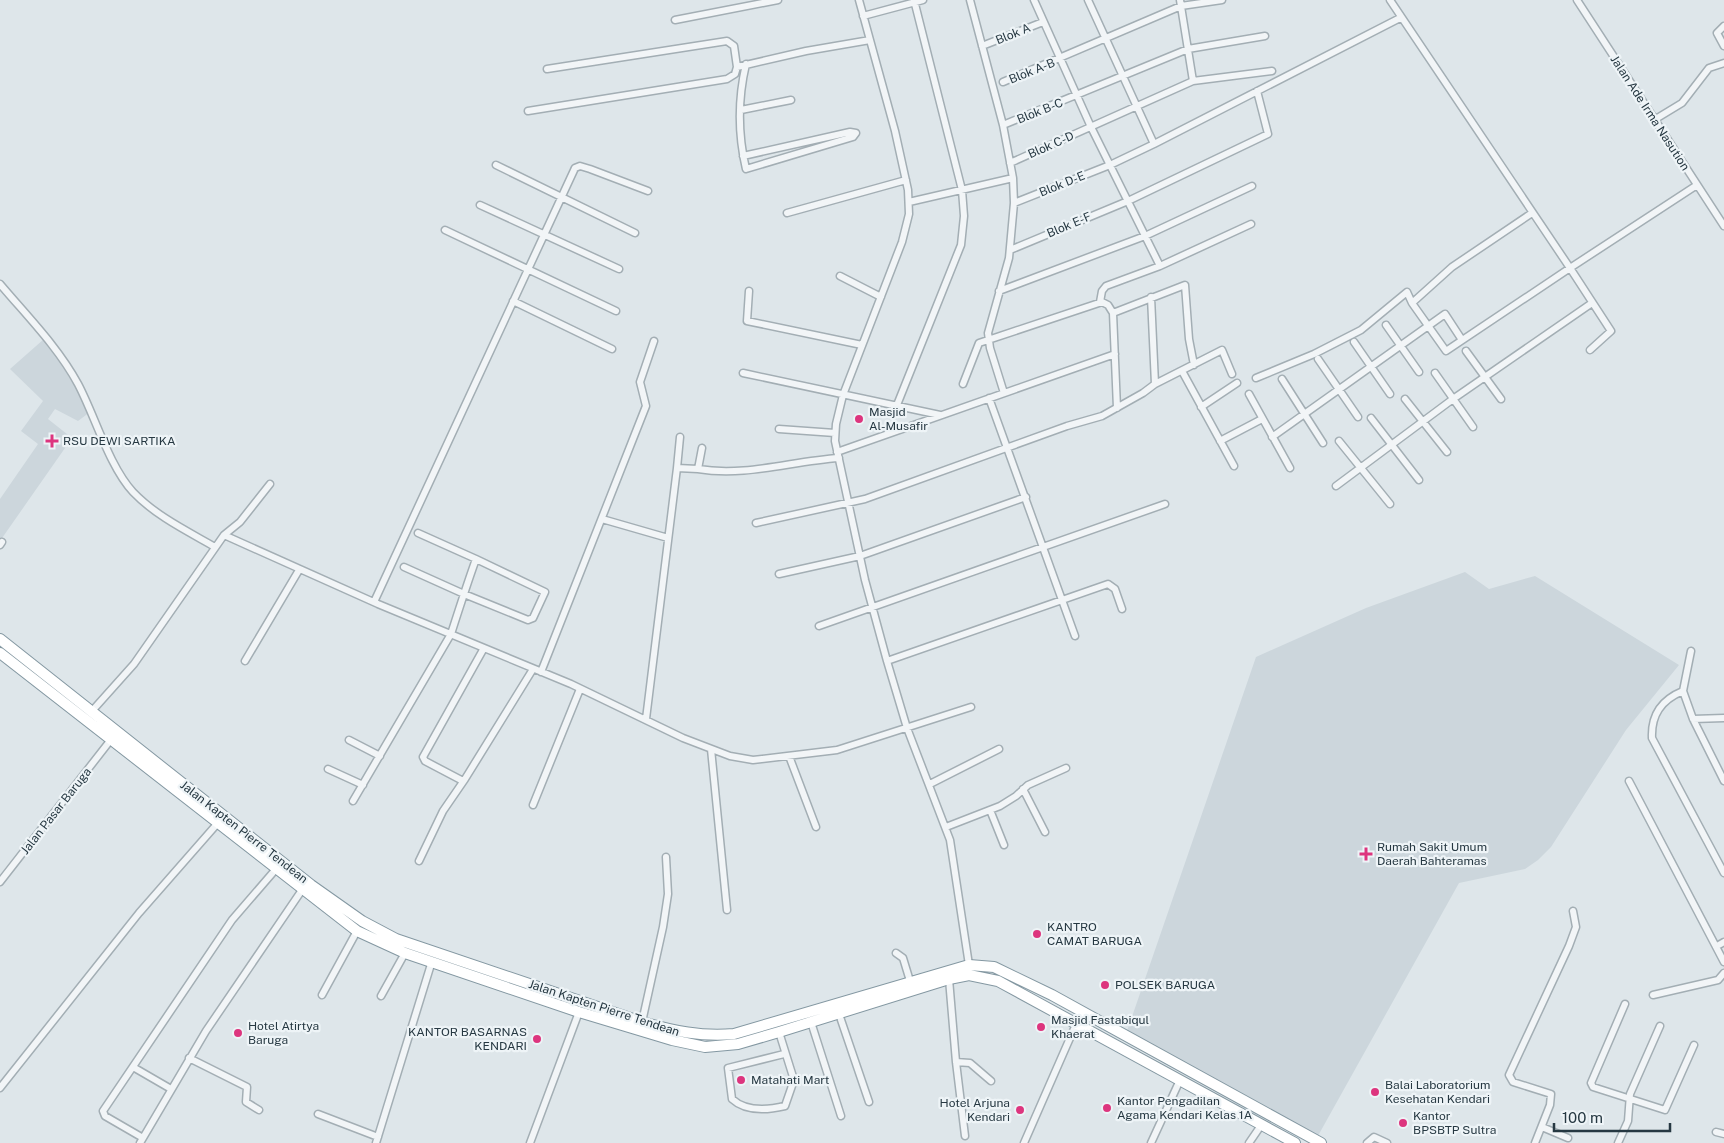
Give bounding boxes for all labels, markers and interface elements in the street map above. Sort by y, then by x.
street label: Blok A [994,21,1033,47]
street label: Jalan Ade Irma Nasution [1608,53,1693,173]
street label: Blok A-B [1007,55,1057,87]
street label: Blok B-C [1015,95,1065,127]
street label: Blok C-D [1026,129,1076,161]
street label: Blok D-E [1037,168,1087,200]
street label: Blok E-F [1045,209,1093,241]
place label: Masjid Al-Musafir [869,405,928,433]
marker: Masjid Al-Musafir [853,413,865,425]
marker: RSU DEWI SARTIKA [45,434,59,448]
place label: RSU DEWI SARTIKA [63,434,176,448]
street label: Jalan Pasar Baruga [18,765,94,857]
street label: Jalan Kapten Pierre Tendean [177,778,311,886]
place label: Rumah Sakit Umum Daerah Bahteramas [1377,840,1487,868]
marker: Rumah Sakit Umum Daerah Bahteramas [1359,847,1373,861]
place label: KANTRO CAMAT BARUGA [1047,920,1142,948]
marker: KANTRO CAMAT BARUGA [1031,928,1043,940]
street label: Jalan Kapten Pierre Tendean [527,977,681,1039]
place label: POLSEK BARUGA [1115,978,1216,992]
marker: POLSEK BARUGA [1099,979,1111,991]
place label: Masjid Fastabiqul Khaerat [1051,1013,1150,1041]
place label: Hotel Atirtya Baruga [248,1019,319,1047]
marker: Masjid Fastabiqul Khaerat [1035,1021,1047,1033]
place label: KANTOR BASARNAS KENDARI [408,1025,527,1053]
marker: Hotel Atirtya Baruga [232,1027,244,1039]
marker: KANTOR BASARNAS KENDARI [531,1033,543,1045]
place label: Matahati Mart [751,1073,830,1087]
marker: Matahati Mart [735,1074,747,1086]
place label: Balai Laboratorium Kesehatan Kendari [1385,1078,1490,1106]
marker: Balai Laboratorium Kesehatan Kendari [1369,1086,1381,1098]
place label: Kantor Pengadilan Agama Kendari Kelas 1A [1117,1094,1253,1122]
place label: Hotel Arjuna Kendari [940,1096,1010,1124]
scale bar [1554,1100,1670,1132]
marker: Kantor Pengadilan Agama Kendari Kelas 1A [1101,1102,1113,1114]
marker: Hotel Arjuna Kendari [1014,1104,1026,1116]
place label: Kantor BPSBTP Sultra [1413,1109,1496,1137]
text: 100 m [1562,1109,1603,1126]
marker: Kantor BPSBTP Sultra [1397,1117,1409,1129]

